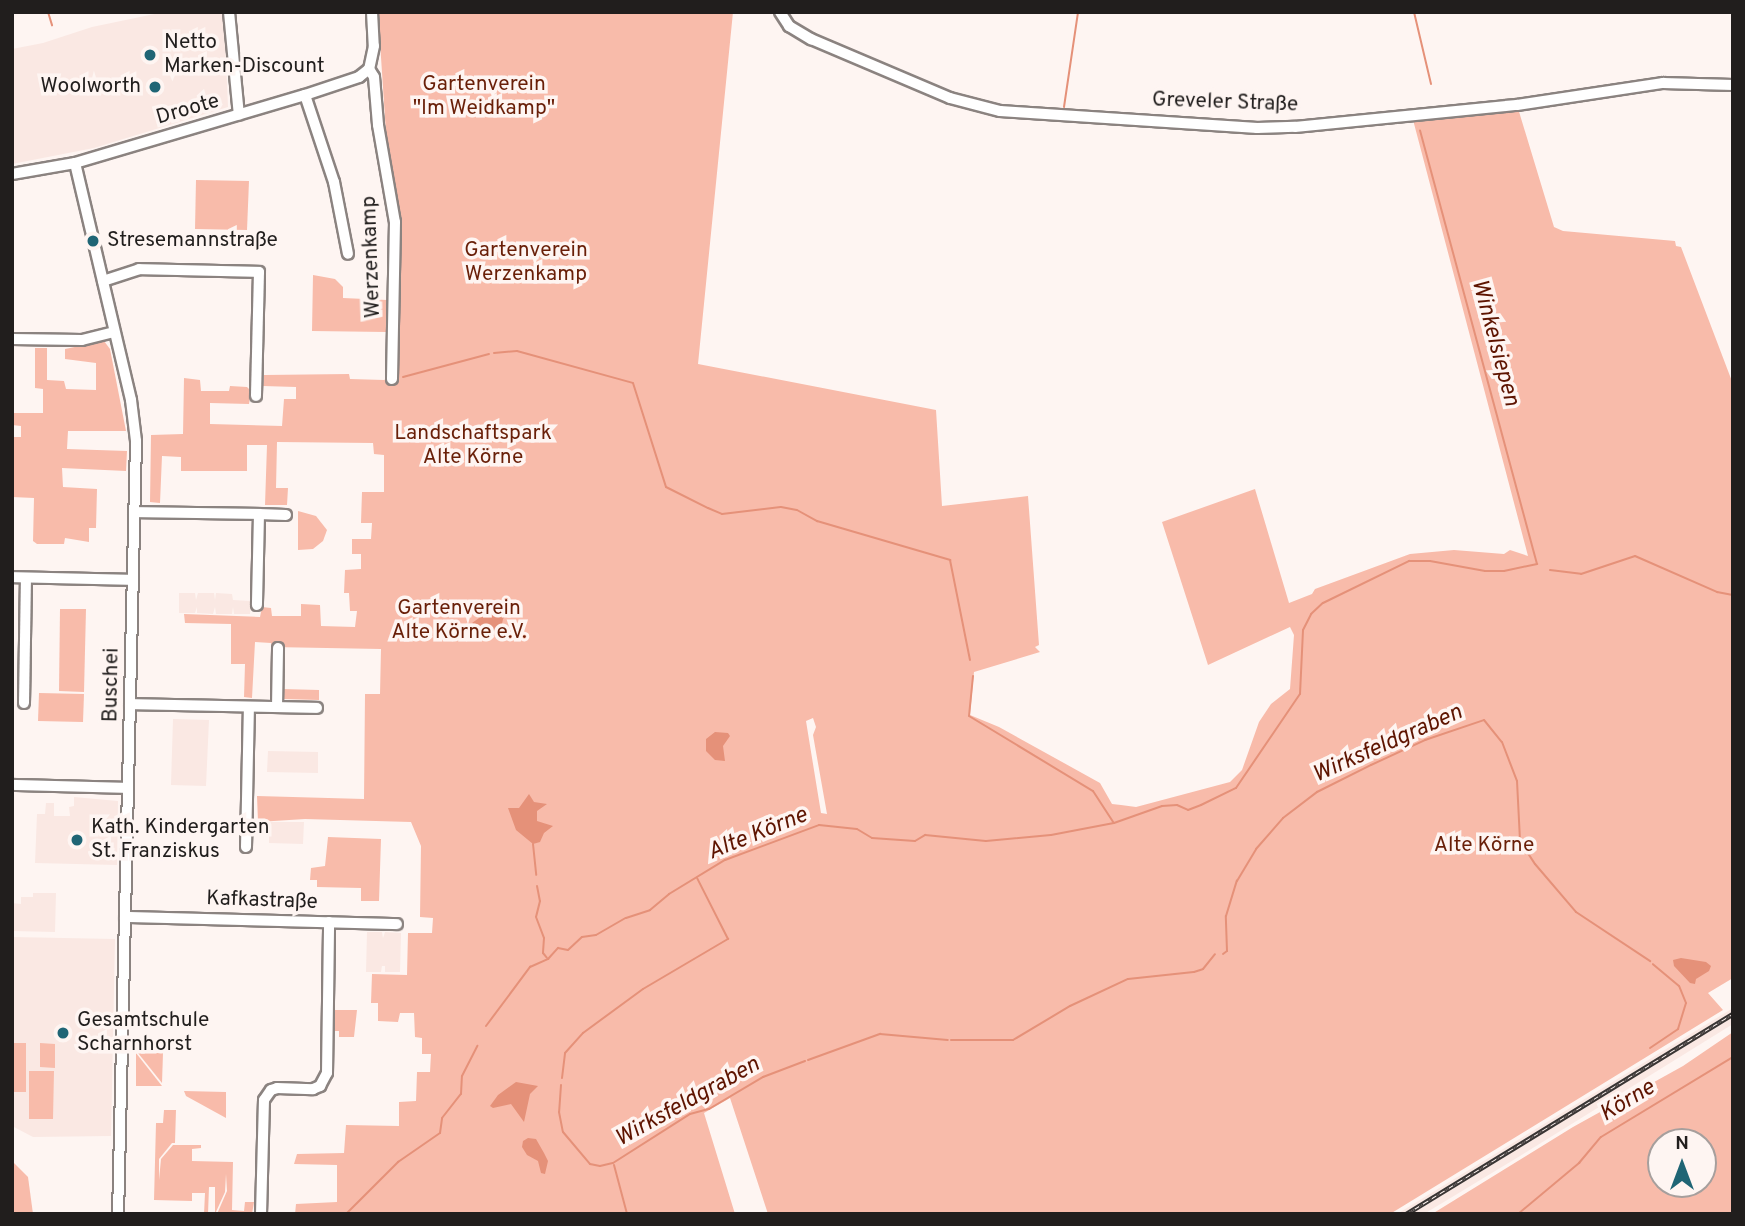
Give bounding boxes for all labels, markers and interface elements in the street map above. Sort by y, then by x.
place label: Netto Marken-Discount [164,30,325,80]
marker: Netto Marken-Discount [142,47,158,63]
park label: Gartenverein "Im Weidkamp" [412,72,556,122]
place label: Woolworth [40,74,141,100]
marker: Woolworth [147,79,163,95]
street label: Greveler Straße [1152,88,1298,118]
street label: Droote [153,89,223,131]
street label: Werzenkamp [357,195,387,319]
place label: Stresemannstraße [107,228,278,254]
marker: Stresemannstraße [85,233,101,249]
park label: Gartenverein Werzenkamp [464,238,588,288]
water label: Winkelsiepen [1464,276,1524,410]
park label: Landschaftspark Alte Körne [394,421,552,471]
park label: Gartenverein Alte Körne e.V. [391,596,527,646]
street label: Buschei [99,648,125,722]
water label: Wirksfeldgraben [1309,700,1467,790]
water label: Alte Körne [704,803,812,867]
place label: Kath. Kindergarten St. Franziskus [91,815,270,865]
marker: Kath. Kindergarten St. Franziskus [69,832,85,848]
park label: Alte Körne [1434,833,1534,859]
street label: Kafkastraße [206,886,318,916]
place label: Gesamtschule Scharnhorst [77,1008,209,1058]
marker: Gesamtschule Scharnhorst [55,1025,71,1041]
water label: Wirksfeldgraben [611,1052,765,1154]
water label: Körne [1595,1075,1661,1129]
north arrow [1647,1128,1717,1198]
text: N [1675,1132,1689,1156]

